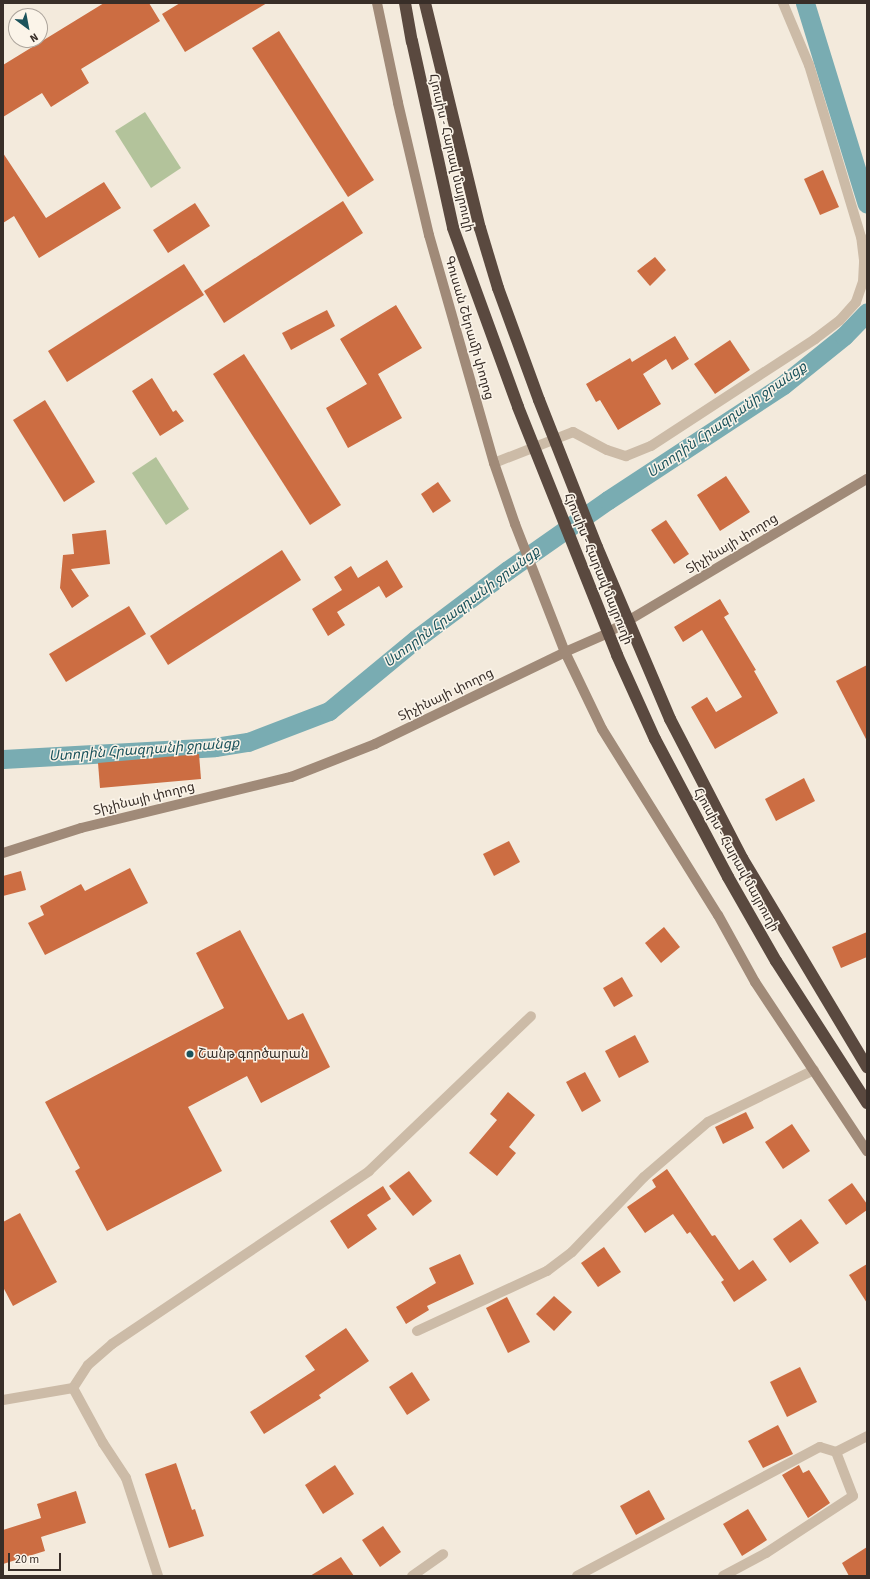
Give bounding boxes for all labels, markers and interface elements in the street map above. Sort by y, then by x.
north arrow [8,8,48,48]
text: N [27,29,41,46]
street label: Հյուսիս - Հարավ մայրուղի [425,72,477,234]
street label: Գուսան Շերամի փողոց [441,254,497,402]
water label: Ստորին Հրազդանի ջրանցք [644,358,810,482]
street label: Հյուսիս - Հարավ մայրուղի [560,491,636,647]
street label: Տիչինայի փողոց [683,511,781,577]
water label: Ստորին Հրազդանի ջրանցք [381,543,543,671]
street label: Տիչինայի փողոց [396,665,496,725]
water label: Ստորին Հրազդանի ջրանցք [48,735,240,765]
street label: Տիչինայի փողոց [92,779,196,819]
street label: Հյուսիս - Հարավ մայրուղի [690,785,782,935]
place label: Շանթ գործարան [198,1046,308,1062]
marker: Շանթ գործարան [185,1049,195,1059]
scale bar [10,1545,63,1571]
text: 20 m [15,1551,39,1568]

